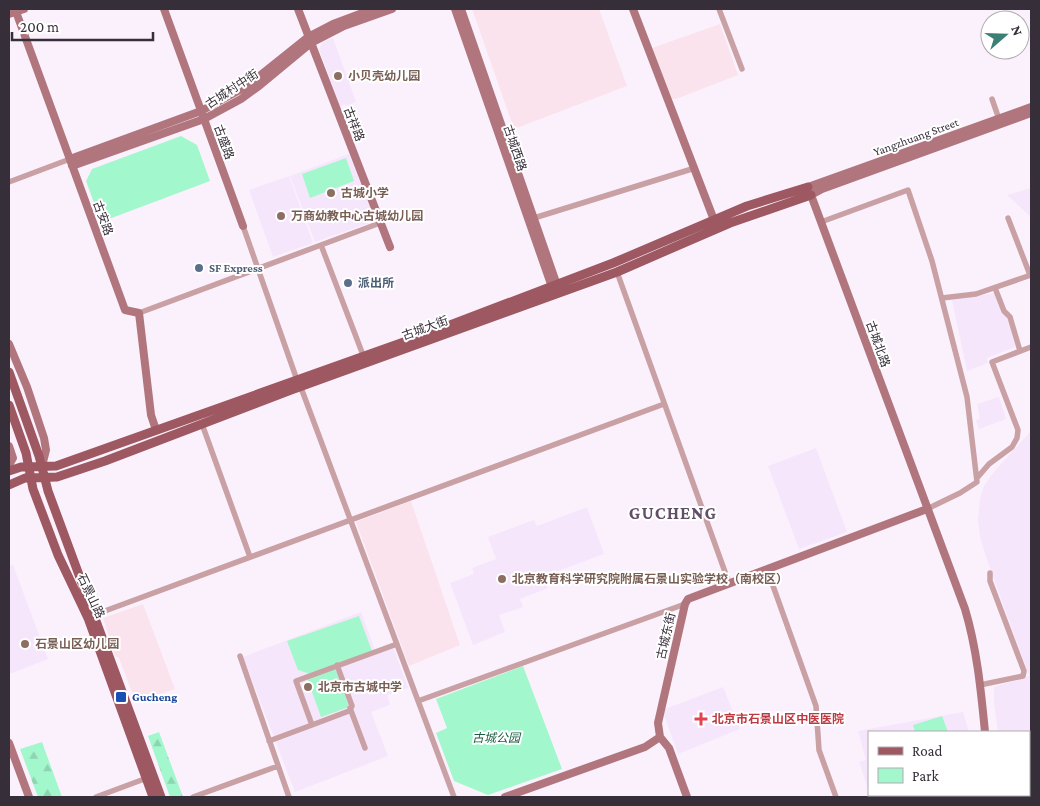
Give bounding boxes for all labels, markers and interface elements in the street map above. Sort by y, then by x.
scale bar [12,10,154,42]
north arrow [980,10,1030,60]
text: 200 m [20,19,59,35]
text: N [1008,23,1027,38]
street label: 古城村中街 [203,67,261,111]
place label: 小贝壳幼儿园 [348,69,420,83]
marker: 小贝壳幼儿园 [332,70,344,82]
street label: 古祥路 [341,105,367,143]
street label: Yangzhuang Street [872,115,961,159]
street label: 古盛路 [211,123,237,161]
street label: 古城西路 [501,123,529,173]
place label: 古城小学 [341,186,389,200]
marker: 古城小学 [325,187,337,199]
street label: 古安路 [90,199,116,237]
place label: 万商幼教中心古城幼儿园 [291,209,423,223]
marker: 万商幼教中心古城幼儿园 [275,210,287,222]
place label: SF Express [209,261,263,275]
marker: SF Express [193,262,205,274]
place label: 派出所 [358,276,394,290]
marker: 派出所 [342,277,354,289]
street label: 古城大街 [400,313,450,343]
street label: 古城北路 [863,319,893,369]
district label: GUCHENG [629,503,717,523]
street label: 石景山路 [75,571,107,621]
place label: 北京教育科学研究院附属石景山实验学校（南校区） [512,572,788,586]
marker: 北京教育科学研究院附属石景山实验学校（南校区） [496,573,508,585]
street label: 古城东街 [654,611,678,661]
place label: 石景山区幼儿园 [35,637,119,651]
marker: 石景山区幼儿园 [19,638,31,650]
place label: 北京市古城中学 [318,680,402,694]
marker: 北京市古城中学 [302,681,314,693]
marker: Gucheng [114,690,128,704]
place label: Gucheng [132,690,177,704]
marker: 北京市石景山区中医医院 [694,712,708,726]
place label: 北京市石景山区中医医院 [712,712,844,726]
park label: 古城公园 [472,731,522,745]
legend [868,731,1030,796]
text: Road [912,743,943,759]
text: Park [912,768,939,784]

